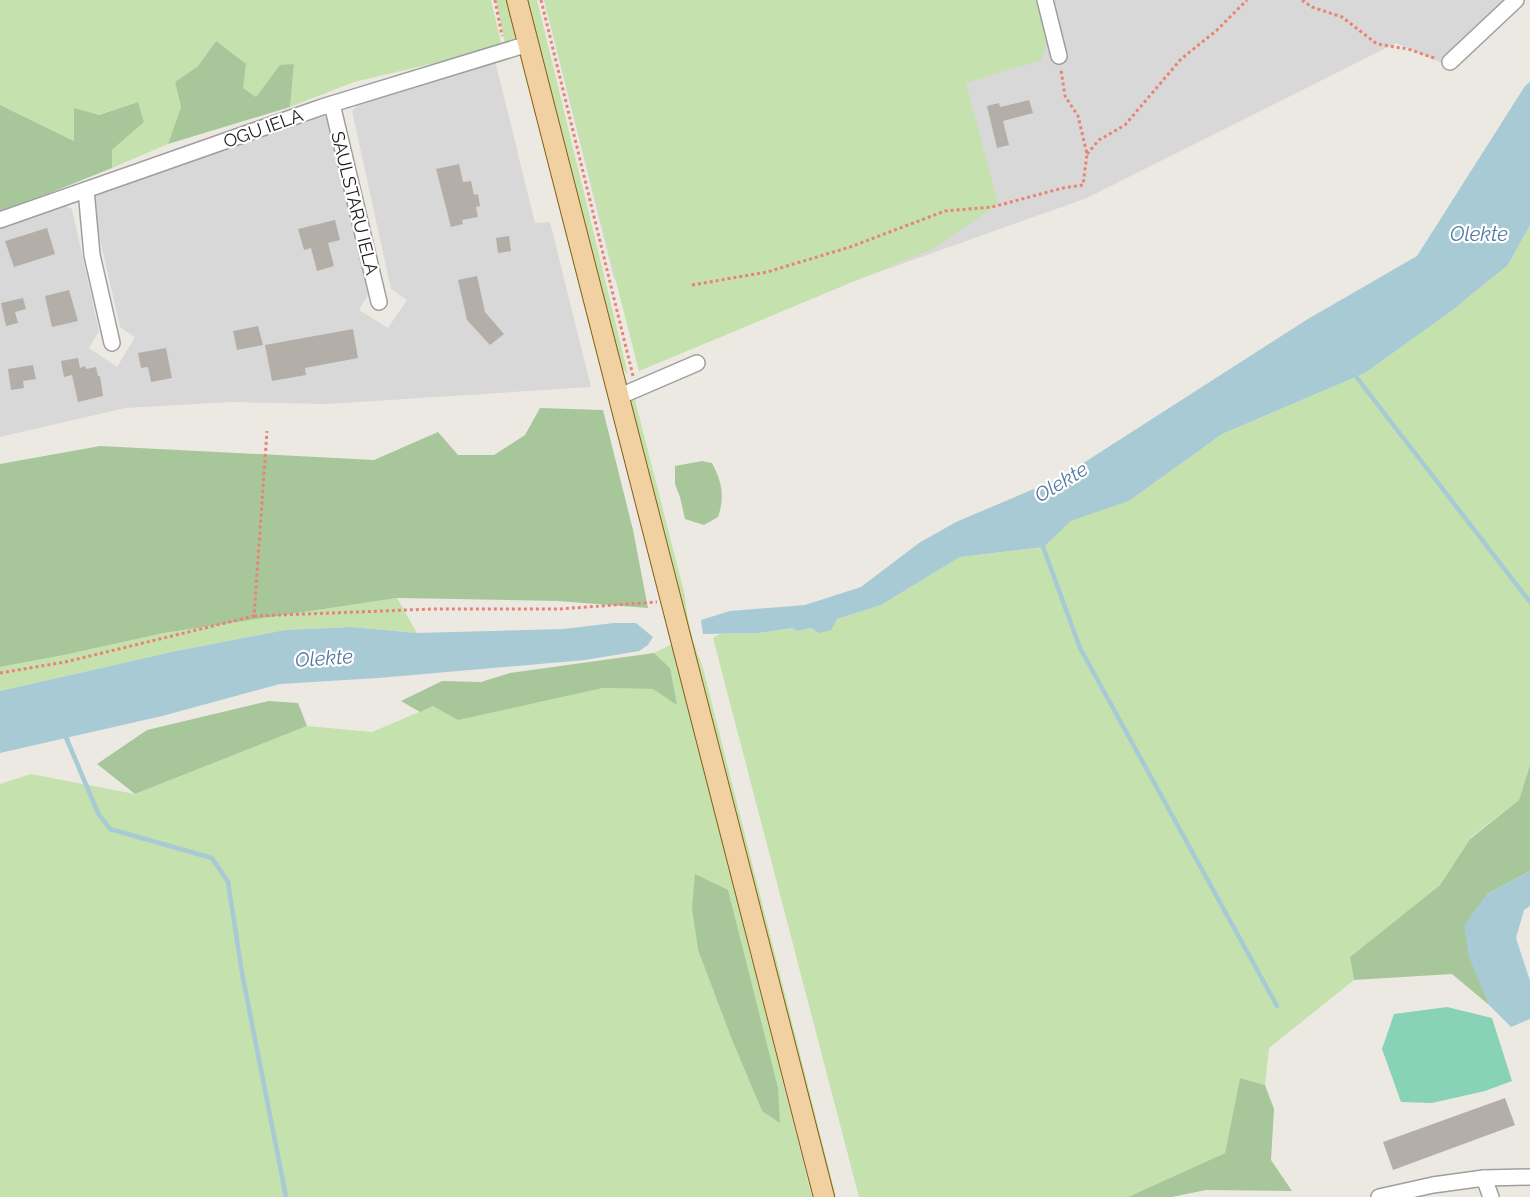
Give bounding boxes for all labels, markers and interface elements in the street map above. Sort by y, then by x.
street label: OGU IELA [221,104,305,152]
street label: SAULSTARU IELA [327,129,383,277]
water label: Olekte [1450,222,1508,246]
water label: Olekte [1030,457,1092,507]
water label: Olekte [294,644,354,672]

